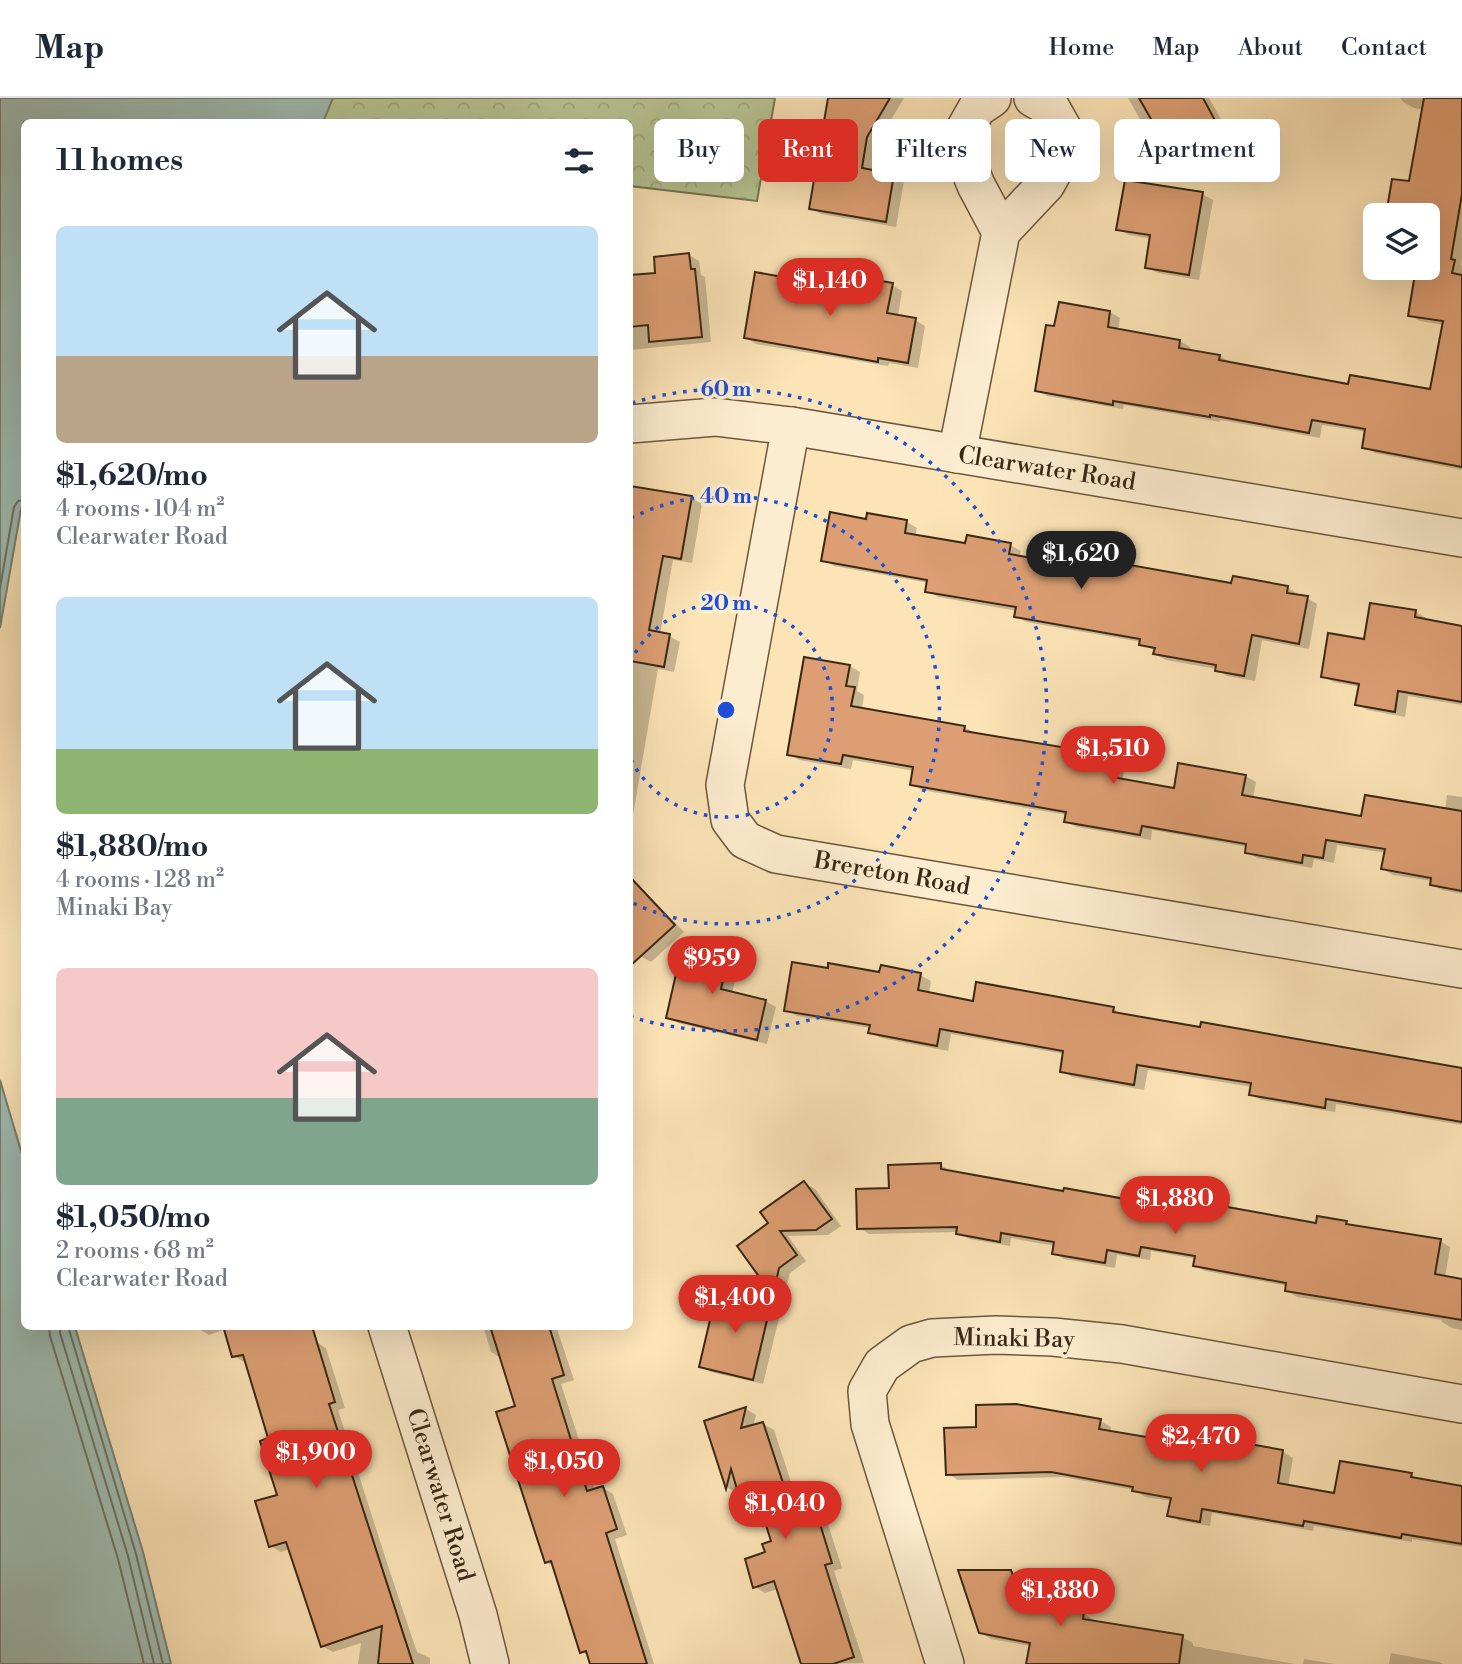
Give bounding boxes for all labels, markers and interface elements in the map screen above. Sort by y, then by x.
text: Map [35,28,104,69]
text: Home [1049,33,1114,63]
text: Map [1152,33,1200,63]
text: About [1238,33,1303,63]
text: Contact [1341,33,1427,63]
chip: Buy [654,119,744,182]
chip: Rent [758,119,858,182]
chip: Filters [872,119,991,182]
chip: New [1005,119,1100,182]
chip: Apartment [1114,119,1280,182]
text: 11 homes [56,142,183,180]
icon: filters [560,142,598,180]
map controls [1363,203,1440,280]
button: layers [1363,203,1440,280]
pin: $1,140 [773,258,887,318]
text: $1,140 [793,267,867,295]
icon: home [264,272,390,398]
text: 60 m [701,377,751,403]
street label: Clearwater Road [956,440,1138,498]
text: $1,620/mo [56,457,208,495]
text: 40 m [700,484,752,510]
text: 4 rooms · 104 m² [56,495,225,523]
text: Clearwater Road [56,523,228,551]
pin: $1,620 [1024,532,1138,591]
text: $1,620 [1042,540,1120,568]
text: 20 m [701,591,751,617]
icon: home [264,643,390,769]
centre of rings [714,698,738,722]
pin: $1,510 [1056,726,1170,786]
text: $1,510 [1076,735,1150,763]
text: $1,880/mo [56,828,209,866]
street label: Brereton Road [811,845,973,903]
text: 4 rooms · 128 m² [56,866,224,894]
text: Minaki Bay [56,894,172,922]
pin: $959 [671,936,753,996]
text: $959 [684,945,740,973]
icon: home [264,1014,390,1140]
pin: $1,880 [1118,1176,1232,1236]
text: $1,880 [1136,1185,1214,1213]
text: $1,050/mo [56,1199,211,1237]
text: 2 rooms · 68 m² [56,1237,214,1265]
text: Clearwater Road [56,1265,228,1293]
pin: $1,400 [678,1276,792,1335]
text: $1,400 [695,1284,775,1312]
street label: Minaki Bay [953,1323,1075,1355]
street label: Clearwater Road [399,1405,481,1585]
pin: $2,470 [1144,1414,1258,1474]
text: $2,470 [1161,1423,1241,1451]
pin: $1,900 [259,1430,373,1490]
text: $1,900 [276,1439,356,1467]
pin: $1,050 [507,1440,621,1499]
text: $1,050 [524,1448,604,1476]
pin: $1,040 [728,1482,842,1541]
text: $1,040 [745,1490,825,1518]
pin: $1,880 [1003,1568,1117,1628]
text: $1,880 [1021,1577,1099,1605]

